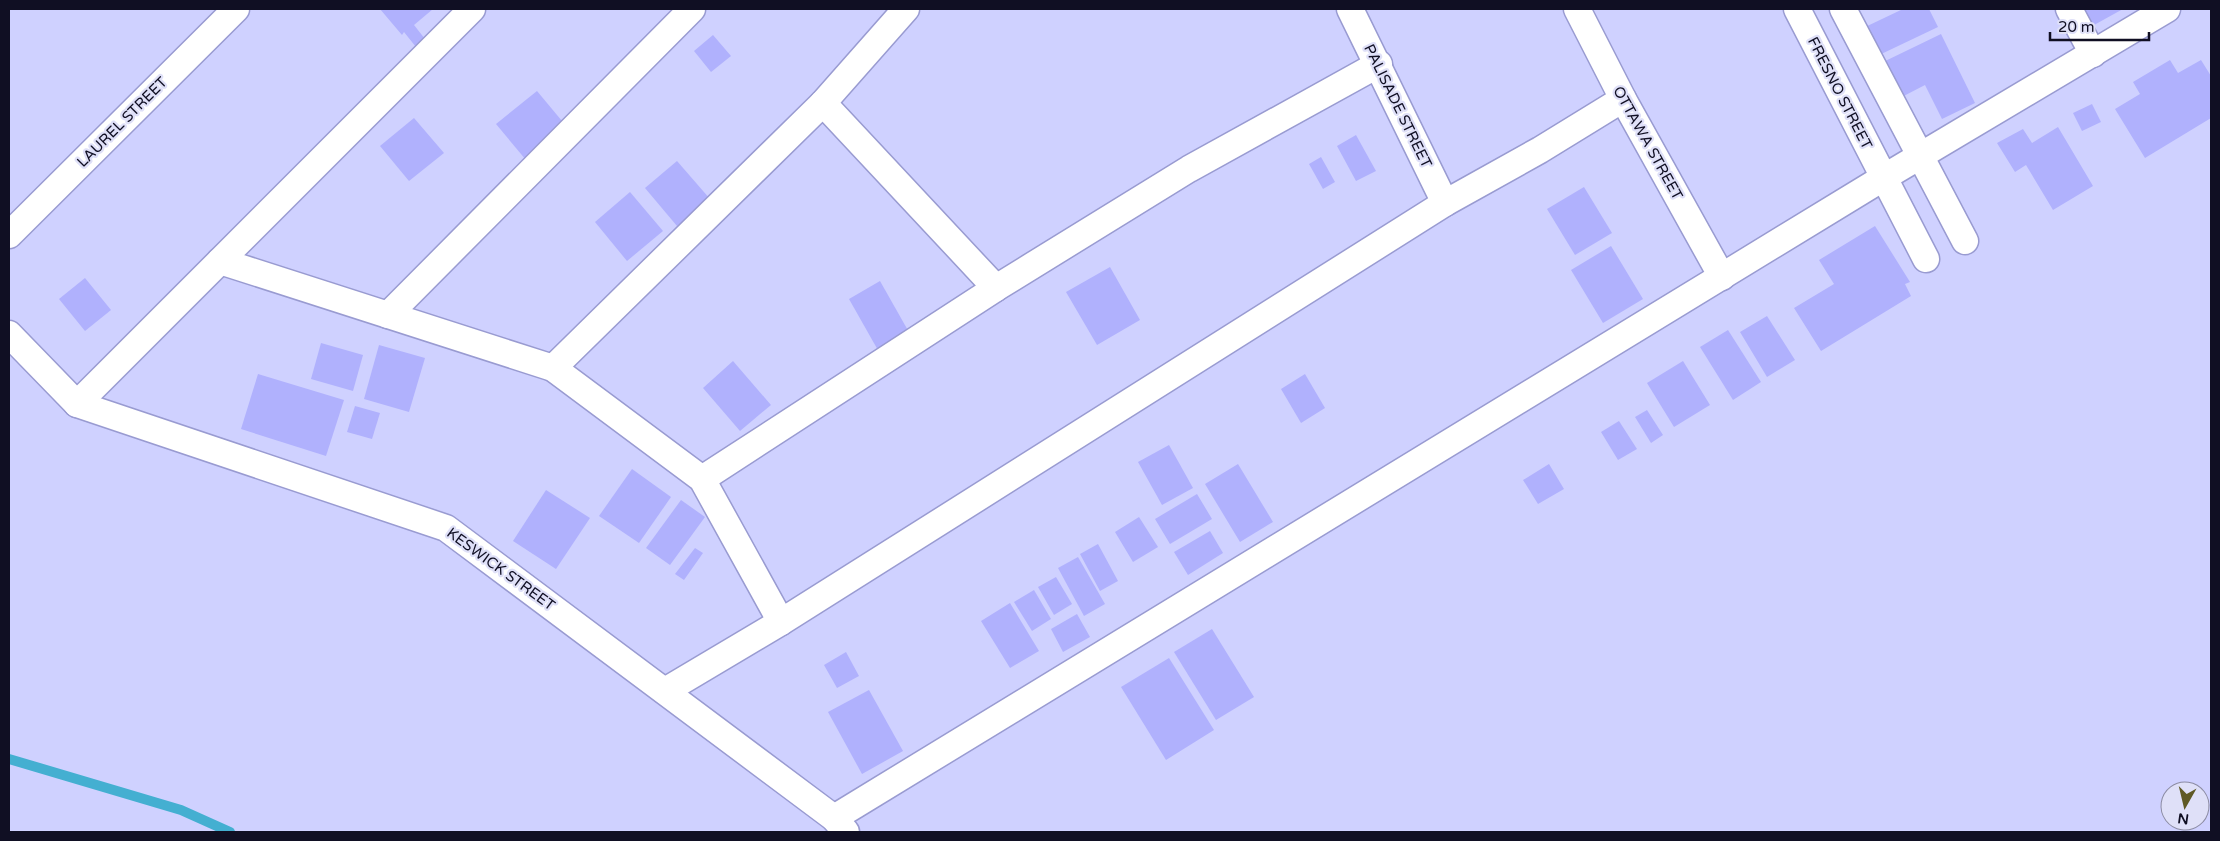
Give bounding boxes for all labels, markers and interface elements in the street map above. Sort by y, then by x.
scale bar [2050,10,2149,42]
text: 20 m [2058,18,2095,36]
street label: FRESNO STREET [1804,34,1876,152]
street label: PALISADE STREET [1360,41,1436,171]
street label: LAUREL STREET [73,73,171,171]
street label: OTTAWA STREET [1609,83,1687,203]
street label: KESWICK STREET [443,524,559,614]
north arrow [2160,781,2210,831]
text: N [2177,809,2190,828]

